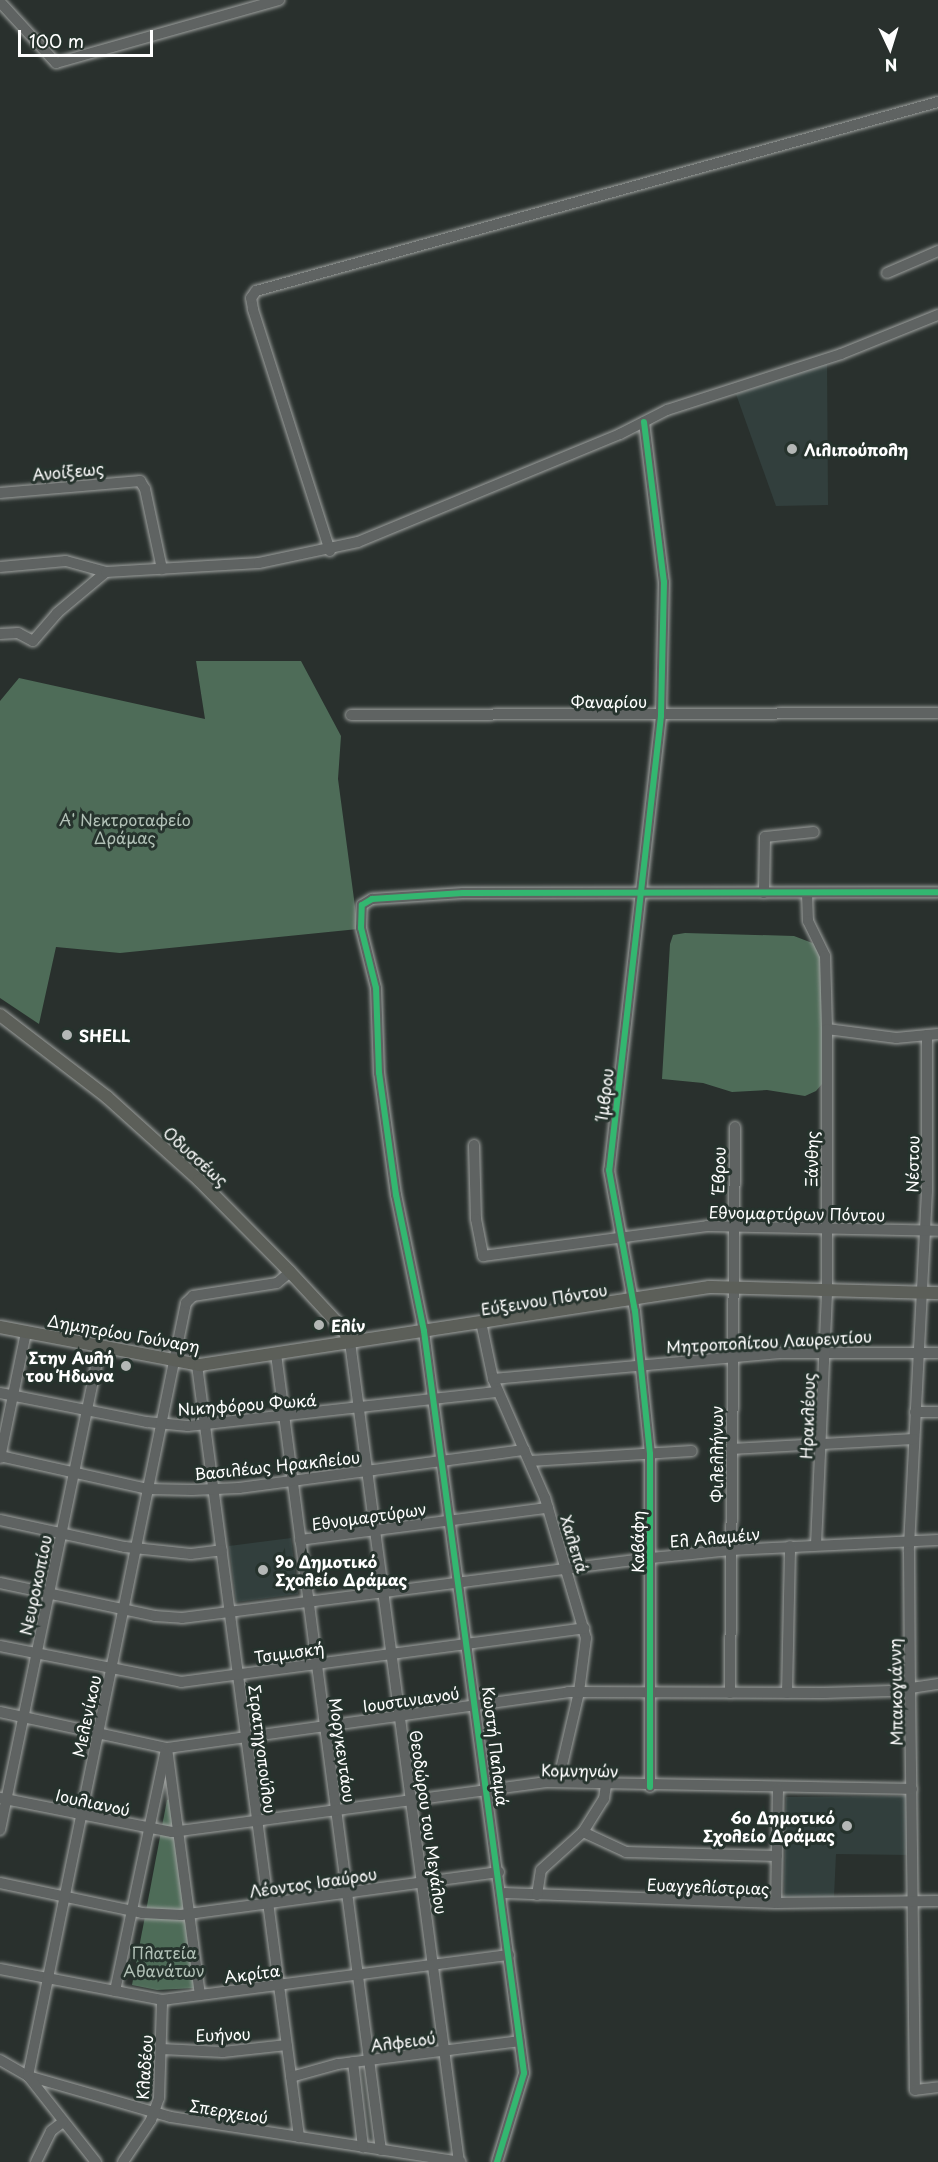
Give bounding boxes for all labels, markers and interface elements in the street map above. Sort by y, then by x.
scale bar [21,18,156,56]
north arrow [860,18,920,78]
text: 100 m [29,27,84,54]
text: N [884,54,898,78]
place label: Λιλιπούπολη [804,439,908,459]
marker: Λιλιπούπολη [785,442,799,456]
street label: Ανοίξεως [31,458,105,484]
street label: Φαναρίου [571,691,647,711]
park label: Α' Νεκτροταφείο Δράμας [59,809,191,847]
place label: SHELL [79,1025,131,1045]
marker: SHELL [60,1028,74,1042]
street label: Ίμβρου [591,1067,617,1121]
street label: Οδυσσέως [160,1122,232,1190]
street label: Ξάνθης [801,1131,821,1187]
street label: Νέστου [902,1135,922,1193]
street label: Έβρου [708,1146,728,1194]
street label: Εθνομαρτύρων Πόντου [708,1202,886,1224]
street label: Εύξεινου Πόντου [479,1279,609,1319]
street label: Δημητρίου Γούναρη [47,1310,201,1356]
place label: Ελίν [331,1315,366,1335]
marker: Ελίν [312,1318,326,1332]
street label: Μητροπολίτου Λαυρεντίου [665,1326,873,1356]
place label: Στην Αυλή του Ήδωνα [25,1347,114,1385]
marker: Στην Αυλή του Ήδωνα [119,1359,133,1373]
street label: Ηρακλέους [796,1372,818,1460]
street label: Νικηφόρου Φωκά [177,1390,317,1418]
street label: Φιλελλήνων [706,1405,726,1503]
street label: Βασιλέως Ηρακλείου [193,1447,361,1483]
street label: Εθνομαρτύρων [310,1498,428,1534]
street label: Καβάφη [627,1511,647,1573]
street label: Χαλεπά [557,1513,593,1575]
street label: Ελ Αλαμέιν [669,1523,761,1551]
street label: Νευροκοπίου [15,1533,55,1637]
place label: 9ο Δημοτικό Σχολείο Δράμας [275,1551,408,1589]
marker: 9ο Δημοτικό Σχολείο Δράμας [256,1563,270,1577]
street label: Τσιμισκή [253,1638,325,1666]
street label: Μπακογιάννη [884,1638,906,1746]
street label: Μελενίκου [68,1673,104,1759]
street label: Ιουστινιανού [361,1683,461,1715]
street label: Στρατηγοπούλου [246,1684,280,1814]
street label: Κωστή Παλαμά [479,1685,513,1807]
street label: Μοργκεντάου [326,1696,360,1804]
street label: Θεοδώρου του Μεγάλου [407,1728,451,1916]
street label: Κομνηνών [541,1760,619,1780]
street label: Ιουλιανού [54,1785,132,1819]
place label: 6o Δημοτικό Σχολείο Δράμας [702,1807,835,1845]
marker: 6o Δημοτικό Σχολείο Δράμας [840,1819,854,1833]
street label: Λέοντος Ισαύρου [248,1864,378,1900]
street label: Ευαγγελίστριας [646,1874,770,1898]
park label: Πλατεία Αθανάτων [123,1942,205,1980]
street label: Ακρίτα [223,1960,281,1986]
street label: Ευήνου [195,2023,251,2045]
street label: Αλφειού [369,2027,437,2055]
street label: Κλαδέου [132,2034,156,2100]
street label: Σπερχειού [188,2095,270,2127]

